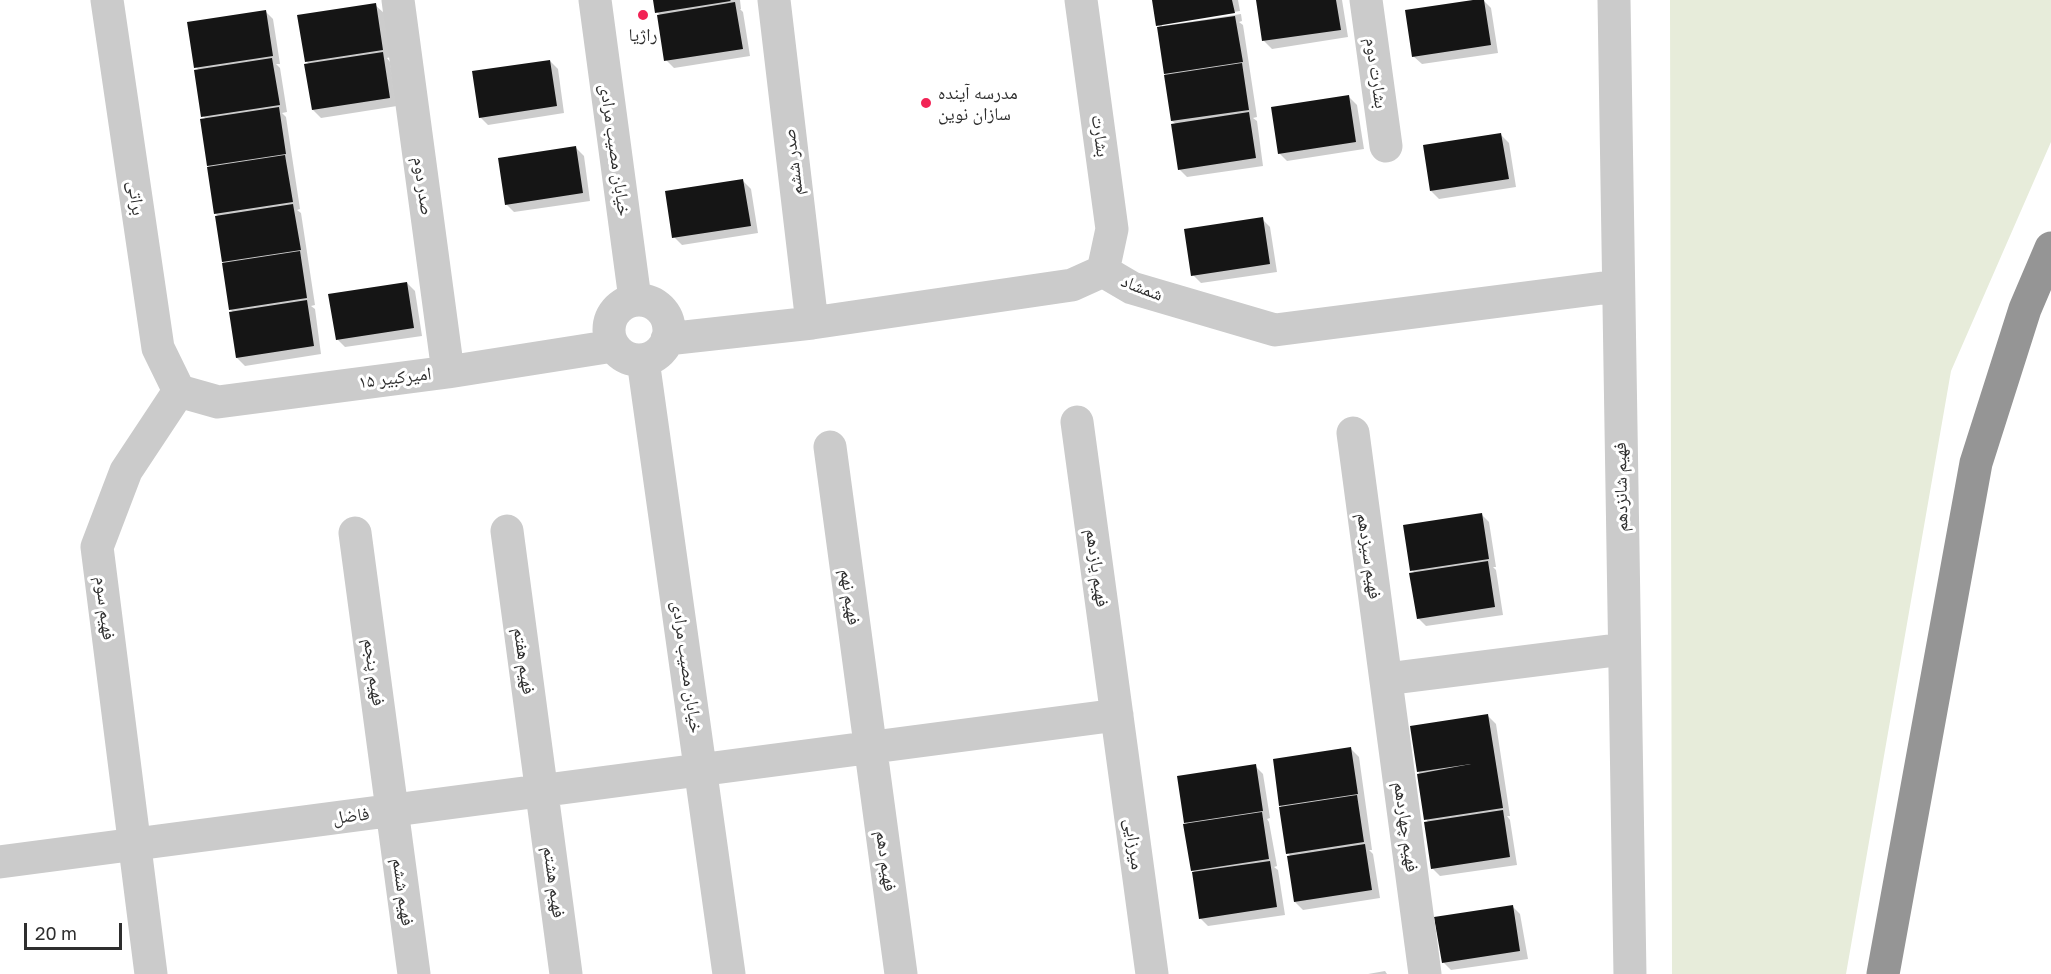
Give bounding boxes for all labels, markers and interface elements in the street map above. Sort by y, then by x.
marker: راژیا [636,8,650,22]
place label: راژیا [629,24,657,46]
street label: بشارت دوم [1360,36,1392,110]
place label: مدرسه آینده سازان نوین [938,82,1018,124]
street label: خیابان مصیب مرادی [595,83,635,217]
marker: مدرسه آینده سازان نوین [919,96,933,110]
street label: بشارت [1086,114,1114,158]
street label: صدر ششم [778,127,808,197]
street label: صدر دوم [408,155,438,217]
street label: براتی [123,179,149,217]
street label: شمشاد [1118,270,1166,306]
street label: امیرکبیر ۱۵ [357,363,433,393]
street label: فهیم شانزدهم [1609,442,1633,532]
street label: فهیم سیزدهم [1352,512,1386,600]
street label: فهیم یازدهم [1081,528,1113,608]
street label: فهیم نهم [835,568,865,626]
street label: فهیم سوم [90,575,120,641]
street label: خیابان مصیب مرادی [667,600,707,734]
street label: فهیم هفتم [509,626,539,696]
street label: فهیم پنجم [359,637,389,707]
street label: فهیم چهاردهم [1389,781,1423,873]
street label: فاضل [331,803,371,829]
street label: میرزایی [1120,817,1148,871]
street label: فهیم دهم [871,829,901,893]
street label: فهیم هشتم [538,845,570,919]
street label: فهیم ششم [388,857,418,927]
scale bar [27,911,124,949]
text: 20 m [35,922,77,944]

